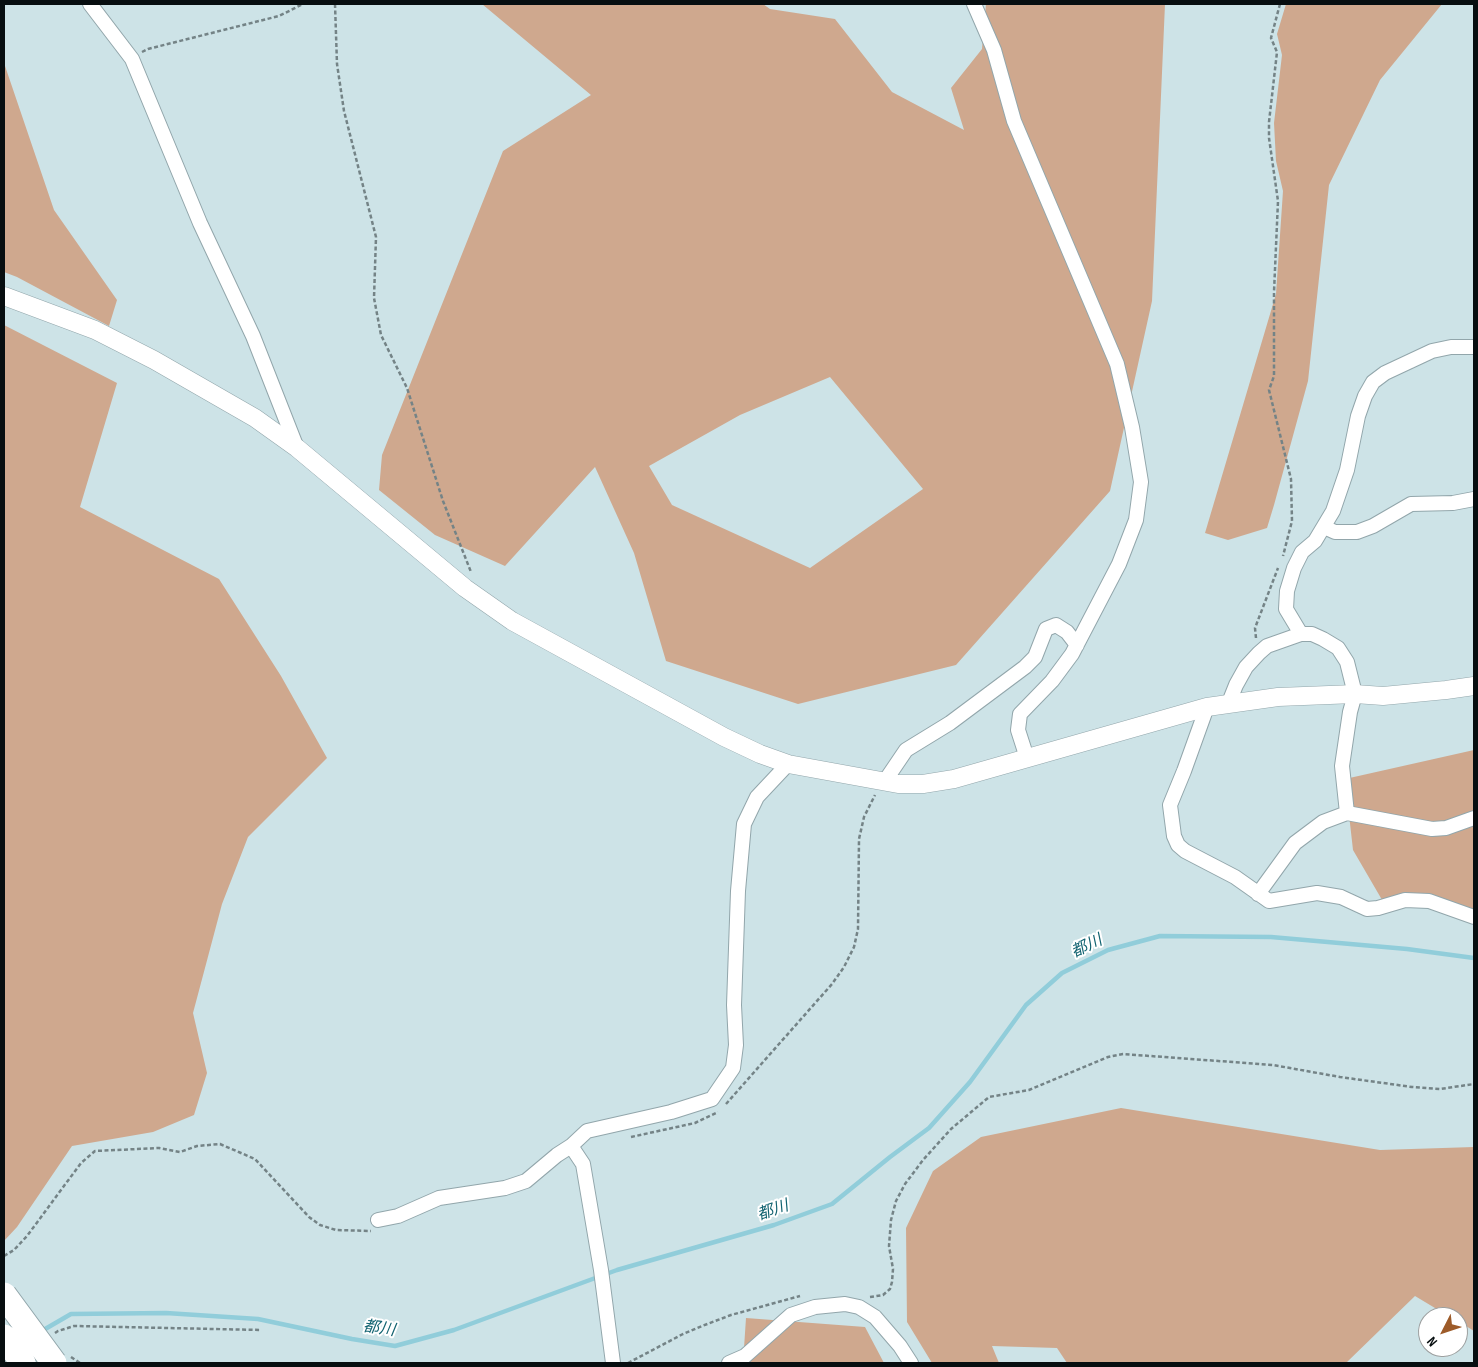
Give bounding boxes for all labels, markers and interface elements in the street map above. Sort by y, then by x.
water label: 都川 [1068,931,1106,963]
water label: 都川 [755,1197,791,1225]
north arrow [1418,1307,1468,1357]
water label: 都川 [362,1317,396,1341]
text: N [1423,1333,1441,1350]

